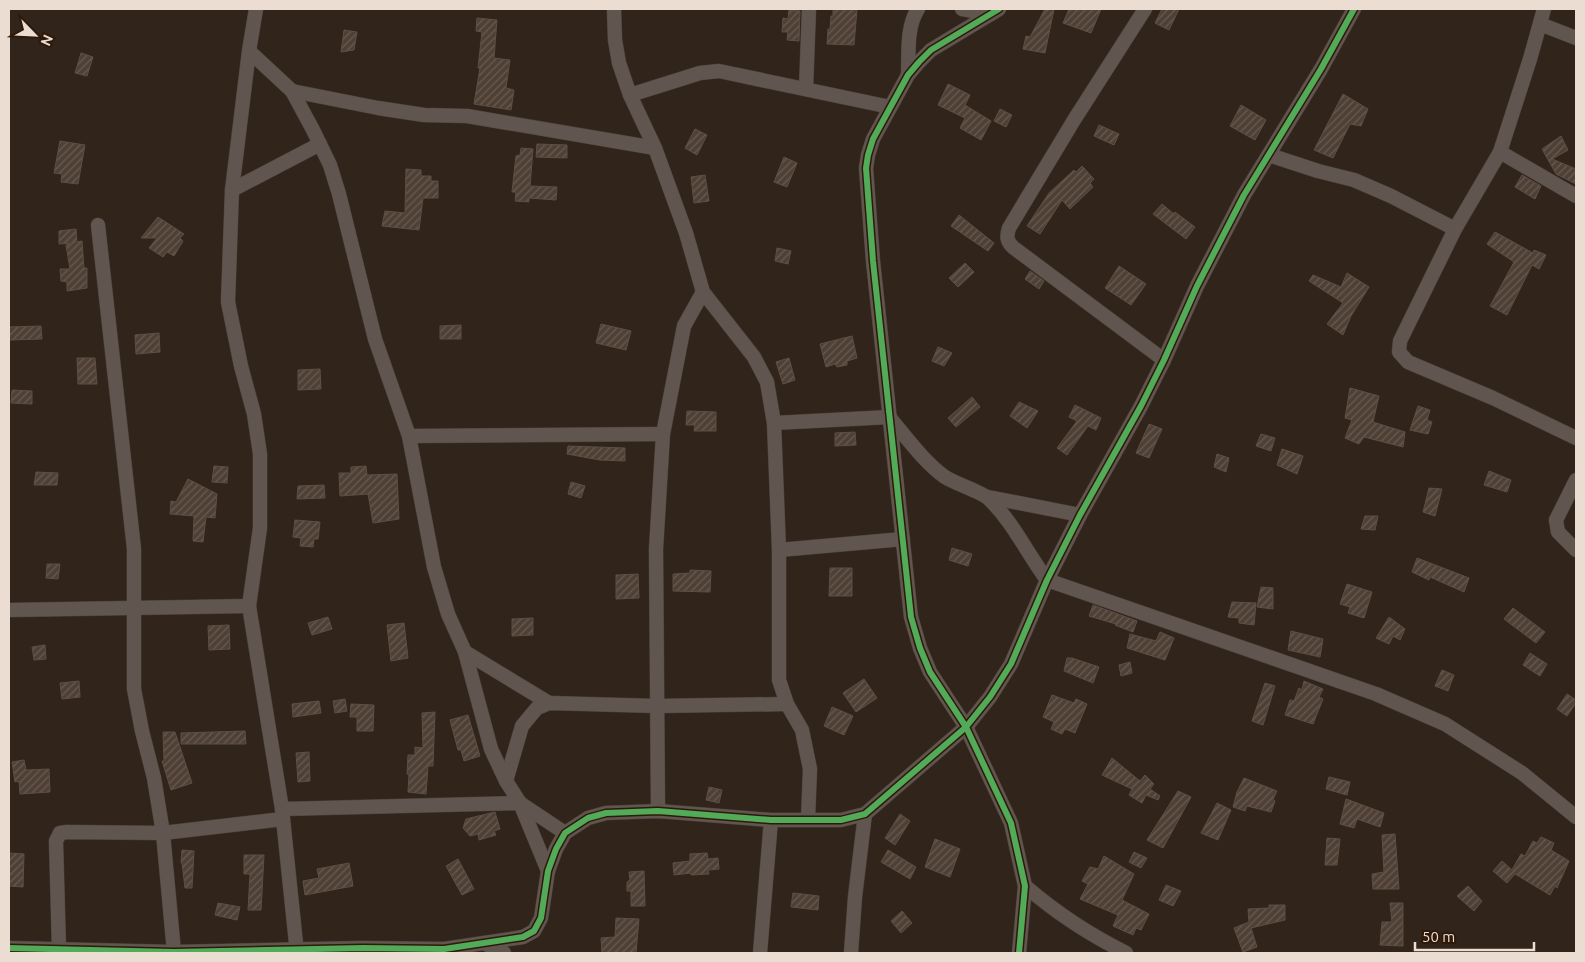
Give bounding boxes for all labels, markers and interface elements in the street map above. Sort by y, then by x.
north arrow [10,10,60,60]
text: N [37,32,56,48]
scale bar [1415,920,1534,952]
text: 50 m [1422,928,1455,945]

